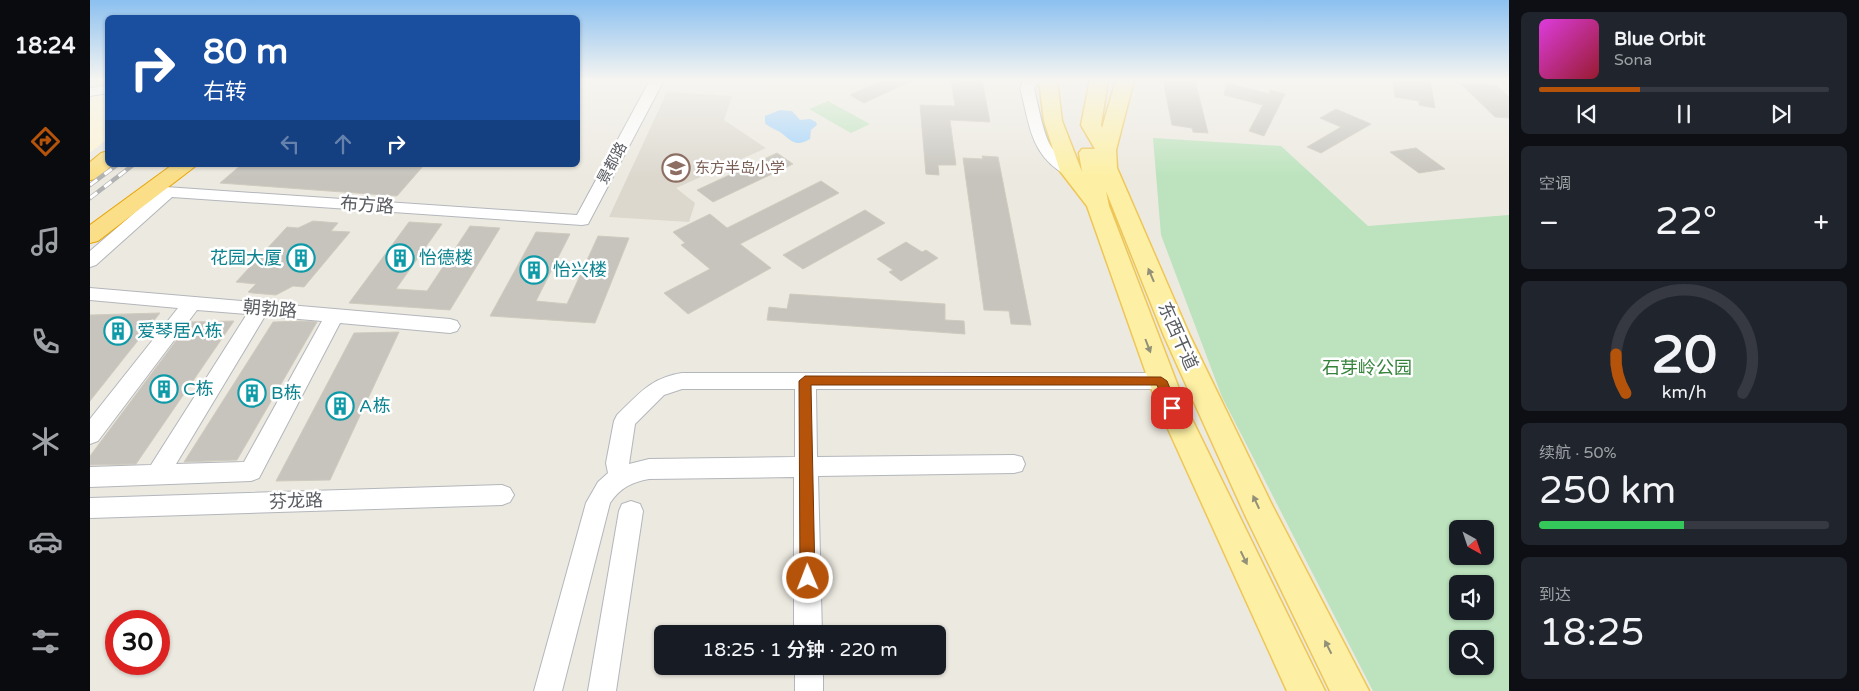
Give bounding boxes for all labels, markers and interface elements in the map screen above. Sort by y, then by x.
text: Blue Orbit [1614,28,1706,50]
text: 80 m [203,31,288,73]
text: 18:24 [15,33,75,59]
icon: right [120,35,185,100]
text: Sona [1614,50,1652,70]
text: 右转 [203,79,247,105]
icon: previous [1573,100,1601,128]
icon: pause [1670,100,1698,128]
icon: next [1767,100,1795,128]
icon: directions [28,124,63,159]
icon: left [276,130,304,158]
icon: ahead [329,130,357,158]
icon: right [382,130,410,158]
street label: 景都路 [593,139,631,187]
school or university icon: 东方半岛小学 [661,153,691,183]
place label: 东方半岛小学 [695,159,785,177]
text: 空调 [1539,174,1571,194]
street label: 布方路 [339,192,395,218]
text: 22° [1655,199,1717,245]
text: − [1539,206,1559,240]
text: + [1813,206,1829,240]
icon: music [28,224,63,259]
building icon: 花园大厦 [286,243,316,273]
building icon: 怡德楼 [385,243,415,273]
place label: 花园大厦 [210,247,282,269]
place label: 怡德楼 [419,247,473,269]
building icon: 怡兴楼 [519,255,549,285]
place label: 怡兴楼 [553,259,607,281]
one-way arrow [1147,267,1155,282]
street label: 朝勃路 [242,296,298,322]
street label: 东西干道 [1153,299,1203,373]
building icon: 爱琴居A栋 [103,316,133,346]
place label: 爱琴居A栋 [137,320,222,342]
icon: phone [28,324,63,359]
text: 20 [1651,324,1717,387]
one-way arrow [1144,339,1152,354]
park label: 石芽岭公园 [1322,357,1412,379]
building icon: C栋 [149,374,179,404]
place label: C栋 [183,378,214,400]
building icon: B栋 [237,378,267,408]
place label: B栋 [271,382,301,404]
text: km/h [1662,382,1706,403]
pin [1151,387,1193,429]
building icon: A栋 [325,391,355,421]
icon: arrive [1158,394,1186,422]
place label: A栋 [359,395,390,417]
icon: climate [28,424,63,459]
text: 续航 · 50% [1539,443,1617,463]
text: 250 km [1539,468,1676,514]
street label: 芬龙路 [269,489,323,513]
one-way arrow [1251,495,1259,509]
north arrow [1449,520,1494,565]
map controls [1449,520,1494,675]
icon: car [28,524,63,559]
position arrow [781,551,833,603]
one-way arrow [1240,551,1248,565]
button: sound [1449,575,1494,620]
text: 到达 [1539,585,1571,605]
speed limit sign: 30 [105,610,170,675]
text: 18:25 [1539,610,1644,656]
icon: filters [28,624,63,659]
button: search [1449,630,1494,675]
text: 18:25 · 1 分钟 · 220 m [702,639,898,661]
one-way arrow [1324,640,1332,655]

